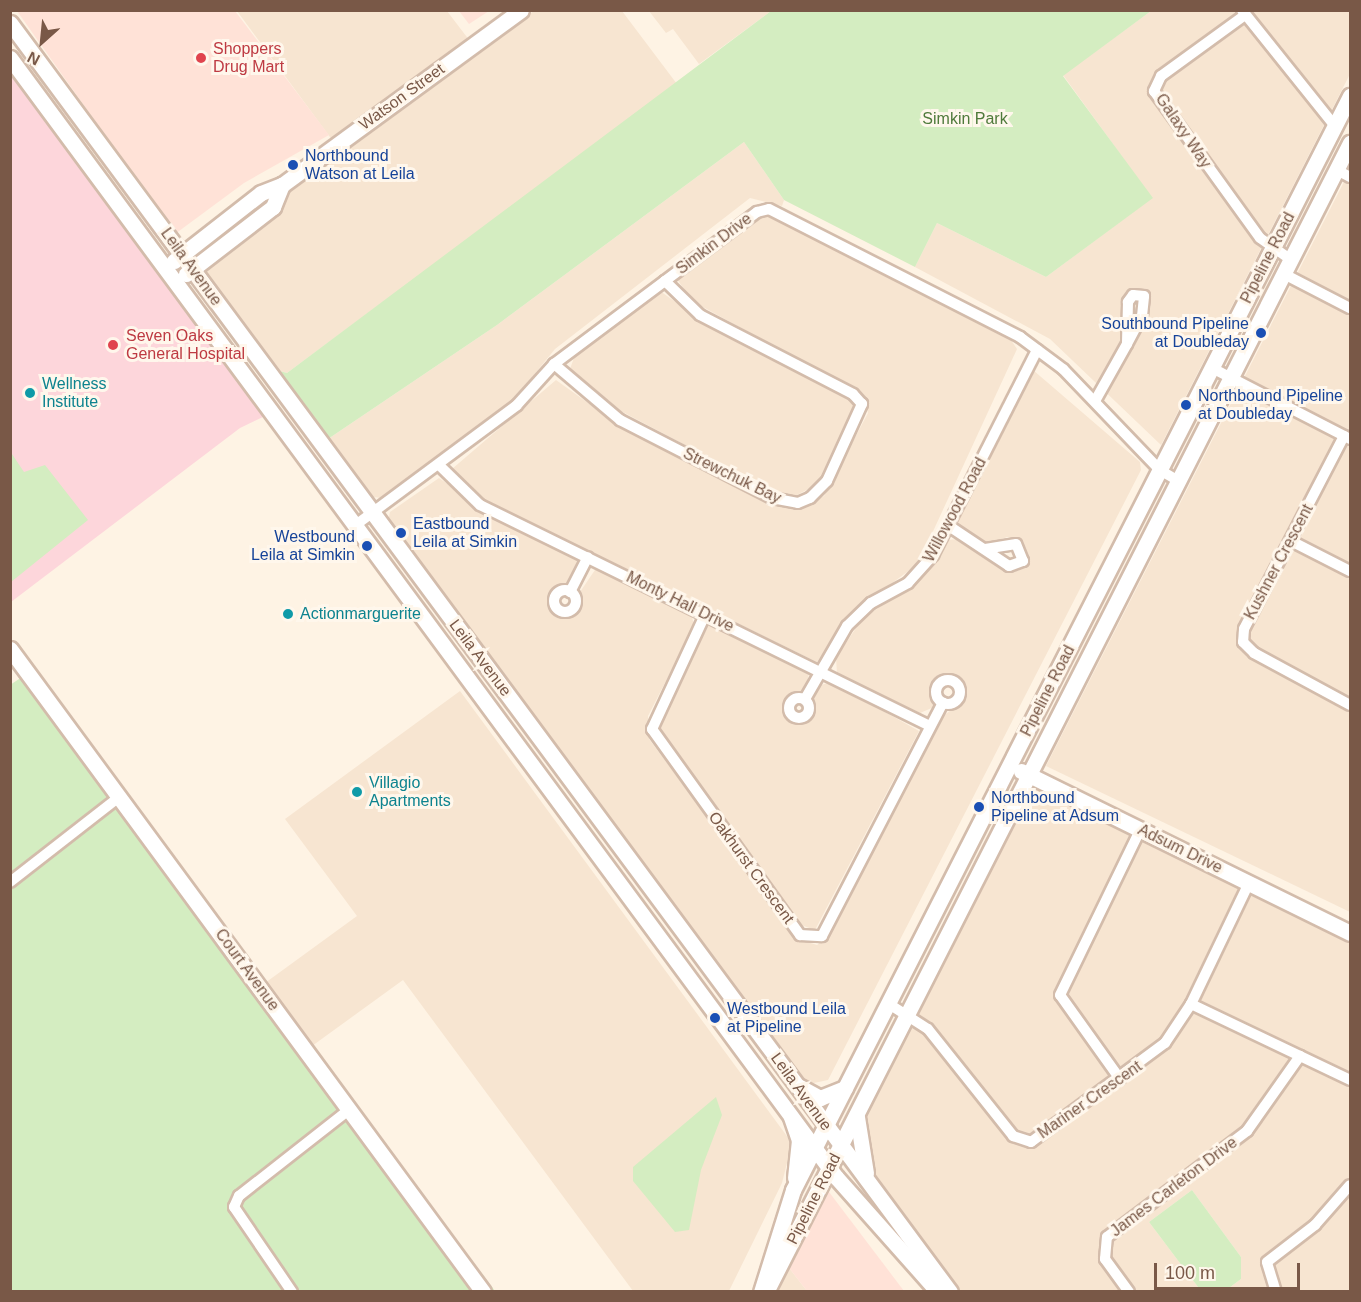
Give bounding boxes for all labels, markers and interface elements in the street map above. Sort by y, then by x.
north arrow [12,12,72,72]
place label: Shoppers Drug Mart [213,39,284,77]
text: N [25,48,43,69]
marker: Shoppers Drug Mart [194,51,208,65]
street label: Watson Street [356,60,448,134]
street label: Galaxy Way [1151,90,1215,172]
park label: Simkin Park [922,109,1008,129]
place label: Northbound Watson at Leila [305,146,415,184]
marker: Northbound Watson at Leila [286,158,300,172]
street label: Simkin Drive [672,209,756,279]
street label: Pipeline Road [1237,209,1299,307]
street label: Leila Avenue [156,224,226,310]
place label: Southbound Pipeline at Doubleday [1101,314,1249,352]
place label: Seven Oaks General Hospital [126,326,245,364]
marker: Southbound Pipeline at Doubleday [1254,326,1268,340]
marker: Seven Oaks General Hospital [104,336,122,354]
place label: Wellness Institute [42,374,107,412]
marker: Wellness Institute [23,386,37,400]
place label: Northbound Pipeline at Doubleday [1198,386,1343,424]
marker: Northbound Pipeline at Doubleday [1179,398,1193,412]
street label: Strewchuk Bay [680,444,784,508]
street label: Willowood Road [919,454,991,566]
street label: Kushner Crescent [1240,501,1318,623]
place label: Eastbound Leila at Simkin [413,514,517,552]
marker: Eastbound Leila at Simkin [394,526,408,540]
place label: Westbound Leila at Simkin [251,527,355,565]
marker: Westbound Leila at Simkin [360,539,374,553]
street label: Monty Hall Drive [623,568,737,636]
place label: Actionmarguerite [300,604,421,624]
marker: Actionmarguerite [281,607,295,621]
street label: Leila Avenue [445,615,515,701]
street label: Pipeline Road [1017,642,1079,740]
place label: Villagio Apartments [369,773,451,811]
marker: Villagio Apartments [350,785,364,799]
place label: Northbound Pipeline at Adsum [991,788,1120,826]
marker: Northbound Pipeline at Adsum [972,800,986,814]
street label: Oakhurst Crescent [704,808,798,928]
street label: Adsum Drive [1135,820,1225,878]
street label: Court Avenue [211,925,283,1015]
place label: Westbound Leila at Pipeline [727,999,846,1037]
marker: Westbound Leila at Pipeline [708,1011,722,1025]
street label: Leila Avenue [766,1049,836,1135]
street label: Mariner Crescent [1034,1057,1146,1143]
street label: James Carleton Drive [1107,1133,1241,1241]
street label: Pipeline Road [783,1150,845,1248]
scale bar [1157,1251,1302,1289]
text: 100 m [1165,1263,1215,1283]

